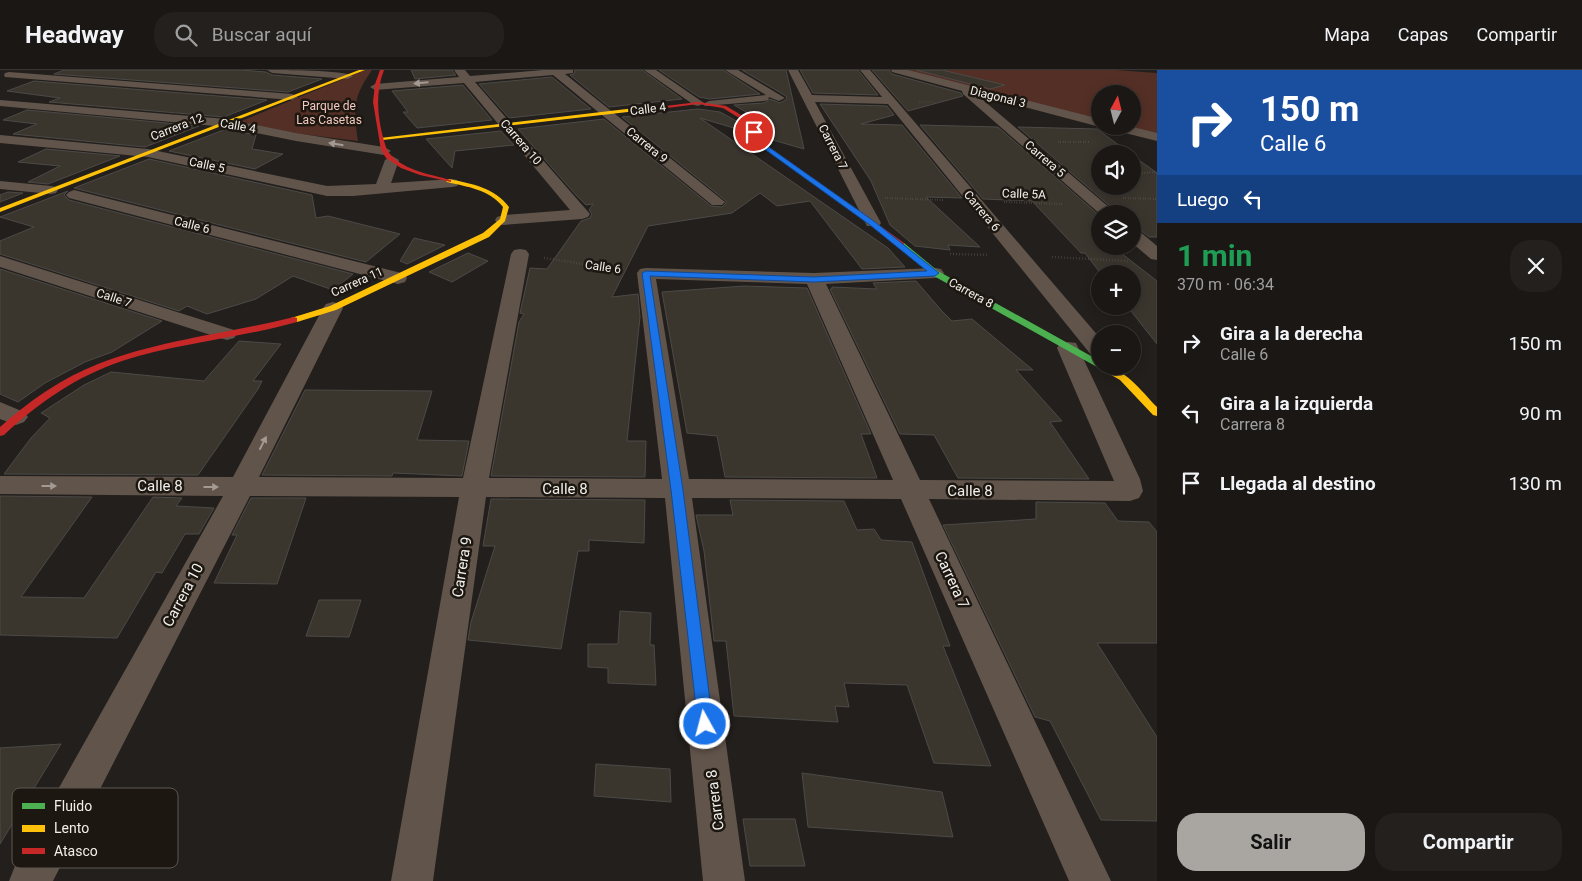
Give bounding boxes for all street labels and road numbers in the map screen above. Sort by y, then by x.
street label: Diagonal 3 [969,83,1027,111]
street label: Calle 4 [629,100,667,118]
street label: Carrera 12 [149,110,206,143]
street label: Calle 4 [219,116,257,136]
street label: Carrera 10 [497,116,545,168]
street label: Carrera 7 [816,122,850,172]
street label: Carrera 9 [624,124,670,166]
street label: Carrera 5 [1022,138,1068,180]
street label: Calle 5 [188,154,226,176]
street label: Calle 5A [1002,186,1046,202]
street label: Carrera 6 [961,188,1003,234]
street label: Calle 6 [173,214,212,236]
street label: Calle 6 [584,258,622,276]
street label: Carrera 11 [329,264,385,300]
street label: Carrera 8 [946,275,996,311]
street label: Calle 7 [95,286,134,310]
street label: Calle 8 [137,477,183,495]
street label: Calle 8 [542,480,588,498]
street label: Calle 8 [947,482,993,500]
street label: Carrera 9 [448,535,476,599]
street label: Carrera 7 [931,549,973,611]
street label: Carrera 10 [159,560,207,630]
street label: Carrera 8 [702,769,728,831]

